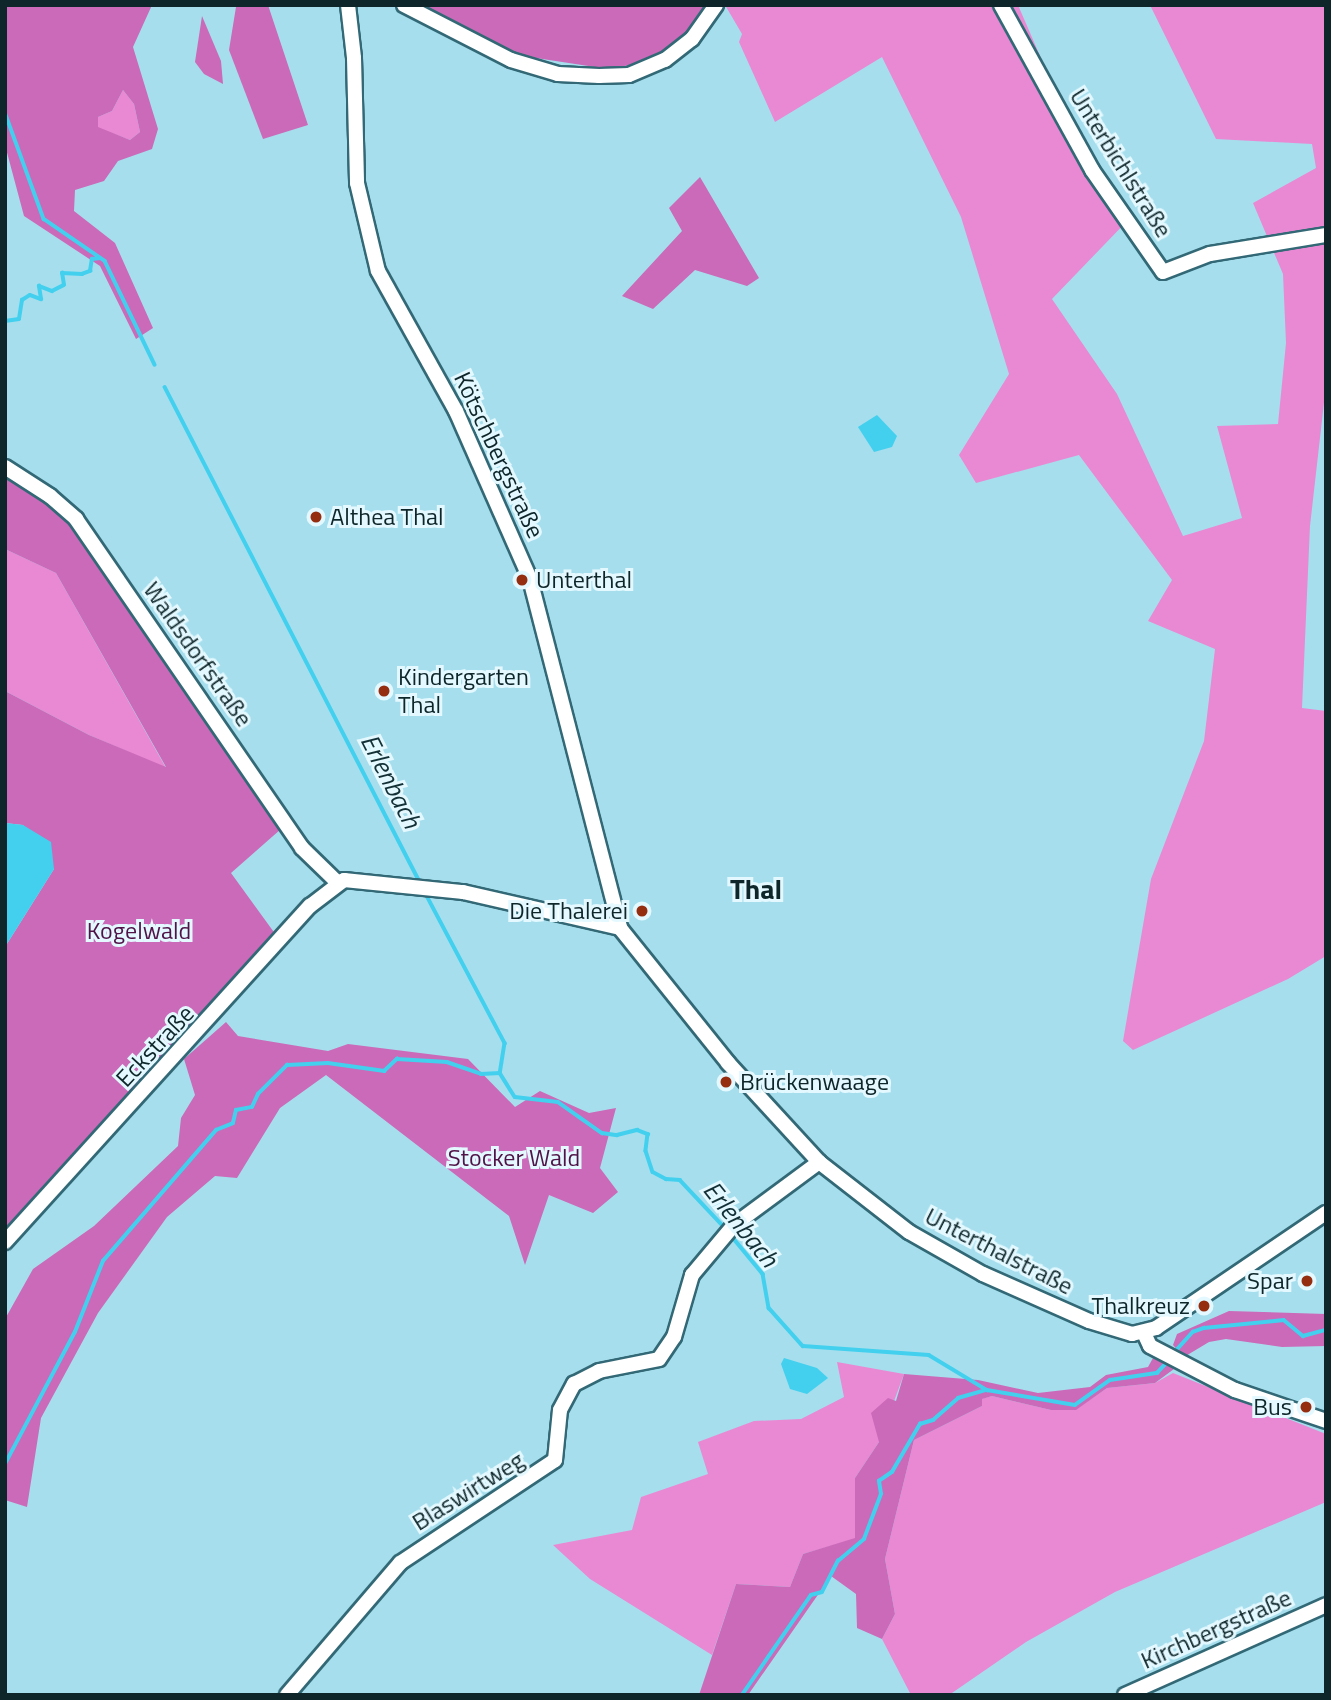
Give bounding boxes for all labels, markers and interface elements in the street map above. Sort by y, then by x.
street label: Unterbichlstraße [1064,83,1178,243]
street label: Kötschbergstraße [448,367,550,543]
place label: Althea Thal [330,503,444,531]
marker: Althea Thal [308,509,324,525]
place label: Unterthal [536,566,632,594]
marker: Unterthal [514,572,530,588]
street label: Waldsdorfstraße [138,576,258,732]
place label: Kindergarten Thal [398,663,529,719]
marker: Kindergarten Thal [376,683,392,699]
water label: Erlenbach [354,729,428,833]
district label: Thal [730,872,782,906]
place label: Die Thalerei [509,897,628,925]
marker: Die Thalerei [634,903,650,919]
park label: Kogelwald [87,917,191,945]
street label: Eckstraße [110,999,200,1093]
place label: Brückenwaage [740,1068,889,1096]
marker: Brückenwaage [718,1074,734,1090]
park label: Stocker Wald [448,1144,580,1172]
water label: Erlenbach [697,1175,785,1273]
street label: Unterthalstraße [920,1201,1078,1301]
place label: Spar [1247,1267,1293,1295]
marker: Spar [1299,1273,1315,1289]
place label: Thalkreuz [1092,1292,1190,1320]
marker: Thalkreuz [1196,1298,1212,1314]
place label: Bus [1253,1393,1292,1421]
marker: Bus [1298,1399,1314,1415]
street label: Blaswirtweg [407,1445,529,1537]
street label: Kirchbergstraße [1136,1583,1296,1675]

